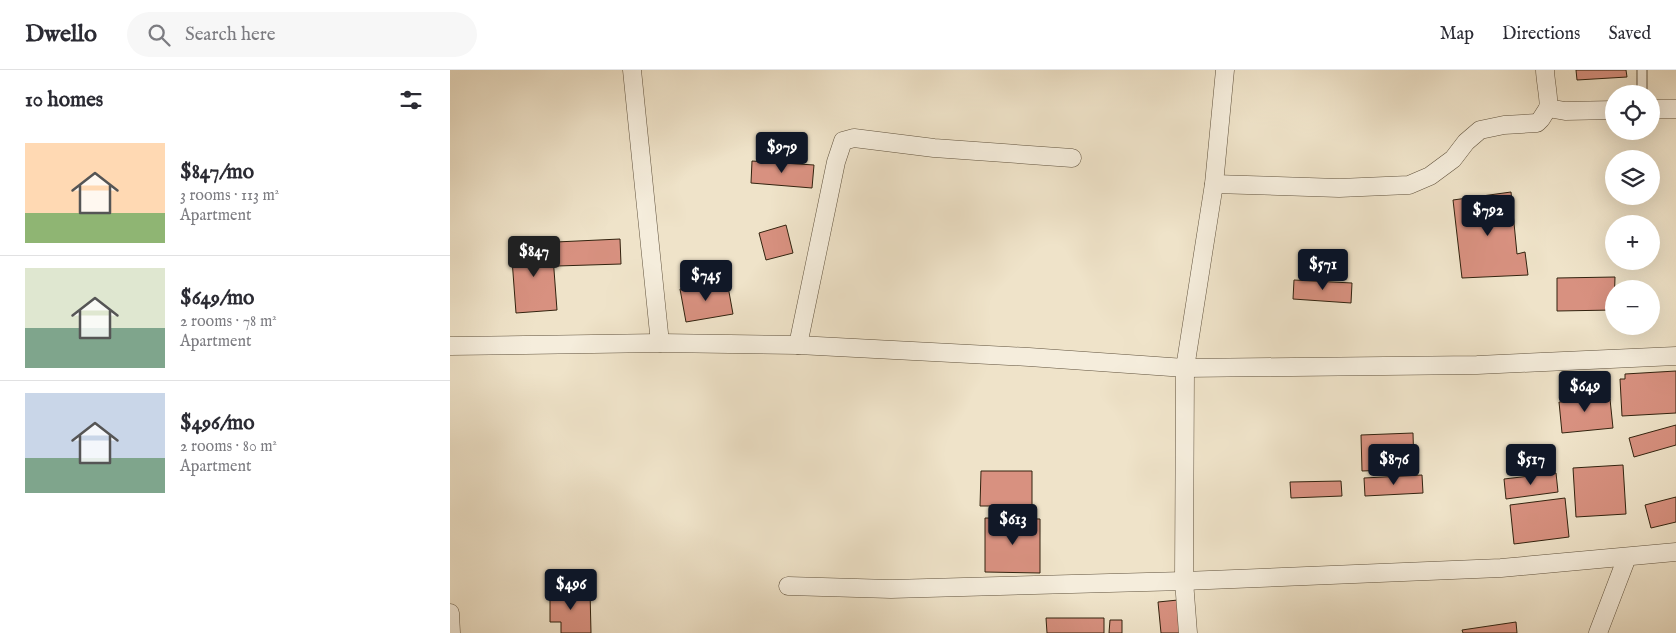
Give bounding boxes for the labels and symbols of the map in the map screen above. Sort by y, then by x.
pin: $979 [752,132,812,174]
pin: $792 [1458,194,1518,237]
pin: $847 [504,236,564,278]
pin: $571 [1293,248,1353,291]
pin: $745 [676,260,736,302]
pin: $649 [1555,370,1615,413]
pin: $876 [1364,444,1424,486]
pin: $517 [1501,444,1561,486]
pin: $613 [983,504,1043,546]
pin: $496 [541,568,601,611]

